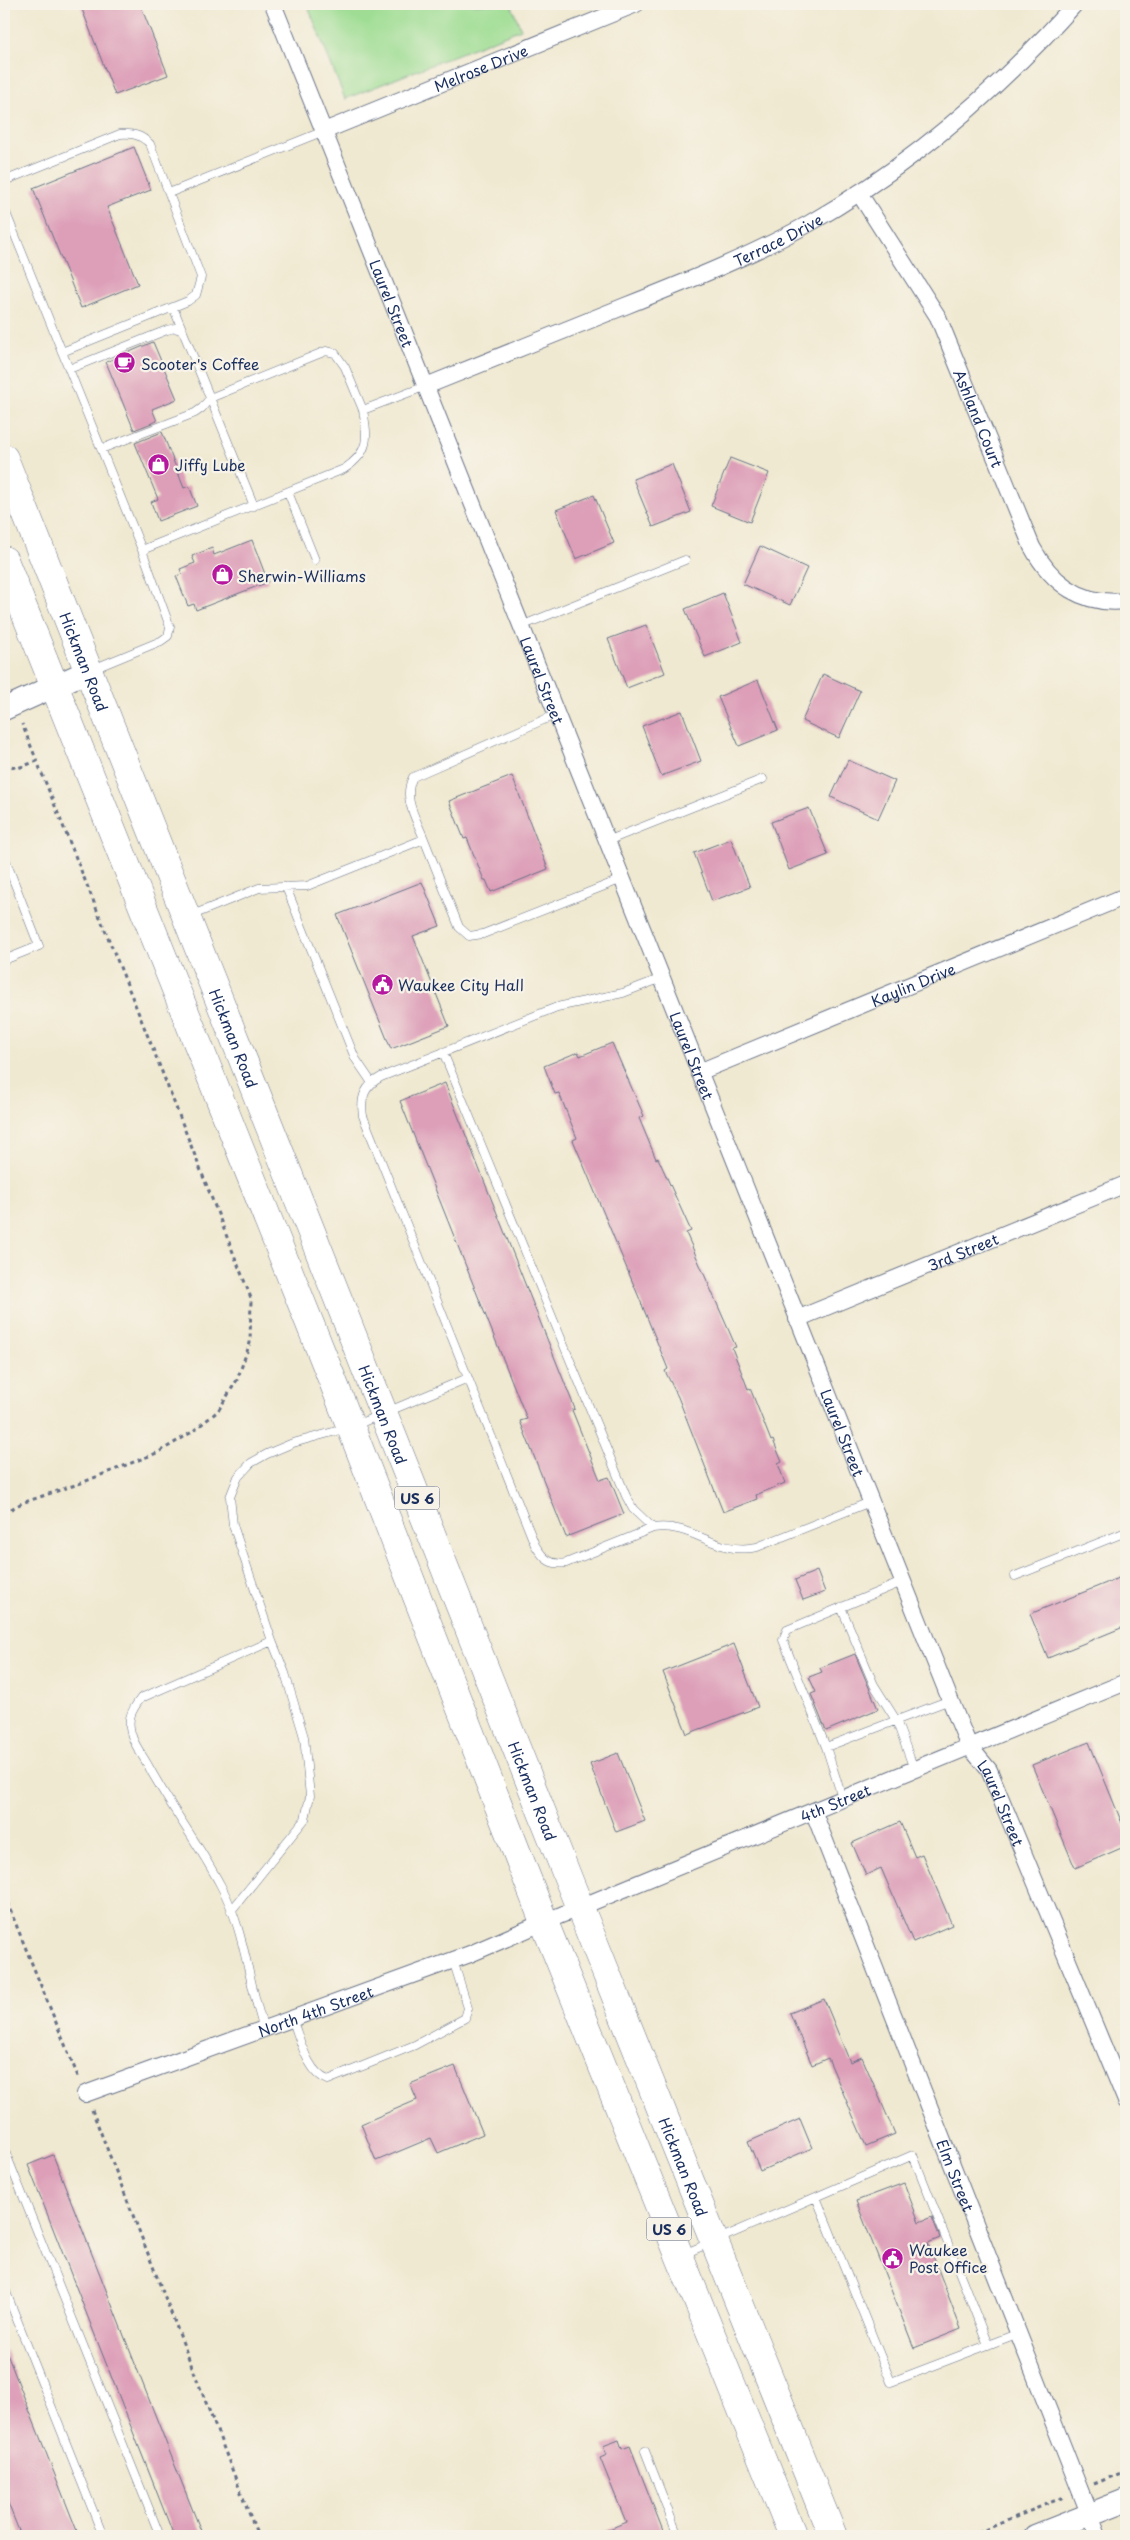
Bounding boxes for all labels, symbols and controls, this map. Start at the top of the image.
street label: Melrose Drive [430,38,531,97]
street label: Terrace Drive [729,207,826,271]
street label: Laurel Street [365,256,420,350]
cafe icon: Scooter's Coffee [113,351,137,375]
place label: Scooter's Coffee [141,352,259,375]
street label: Ashland Court [949,365,1010,471]
shop icon: Jiffy Lube [147,452,171,476]
place label: Jiffy Lube [175,453,246,476]
shop icon: Sherwin-Williams [210,563,234,587]
place label: Sherwin-Williams [238,564,366,587]
street label: Hickman Road [55,608,115,715]
street label: Laurel Street [515,633,571,727]
street label: Kaylin Drive [867,956,958,1012]
public building icon: Waukee City Hall [370,972,394,996]
place label: Waukee City Hall [398,973,524,996]
street label: Hickman Road [204,985,264,1091]
street label: Laurel Street [665,1008,721,1103]
street label: 3rd Street [924,1226,1002,1276]
street label: Hickman Road [354,1361,414,1467]
street label: Laurel Street [815,1385,871,1480]
road number: US 6 [394,1486,440,1510]
street label: Hickman Road [503,1738,563,1844]
street label: Laurel Street [973,1754,1031,1849]
street label: 4th Street [796,1777,874,1827]
street label: North 4th Street [255,1979,376,2042]
street label: Hickman Road [654,2114,715,2220]
street label: Elm Street [932,2135,981,2215]
road number: US 6 [646,2218,692,2240]
place label: Waukee Post Office [909,2238,987,2278]
public building icon: Waukee Post Office [881,2246,905,2270]

